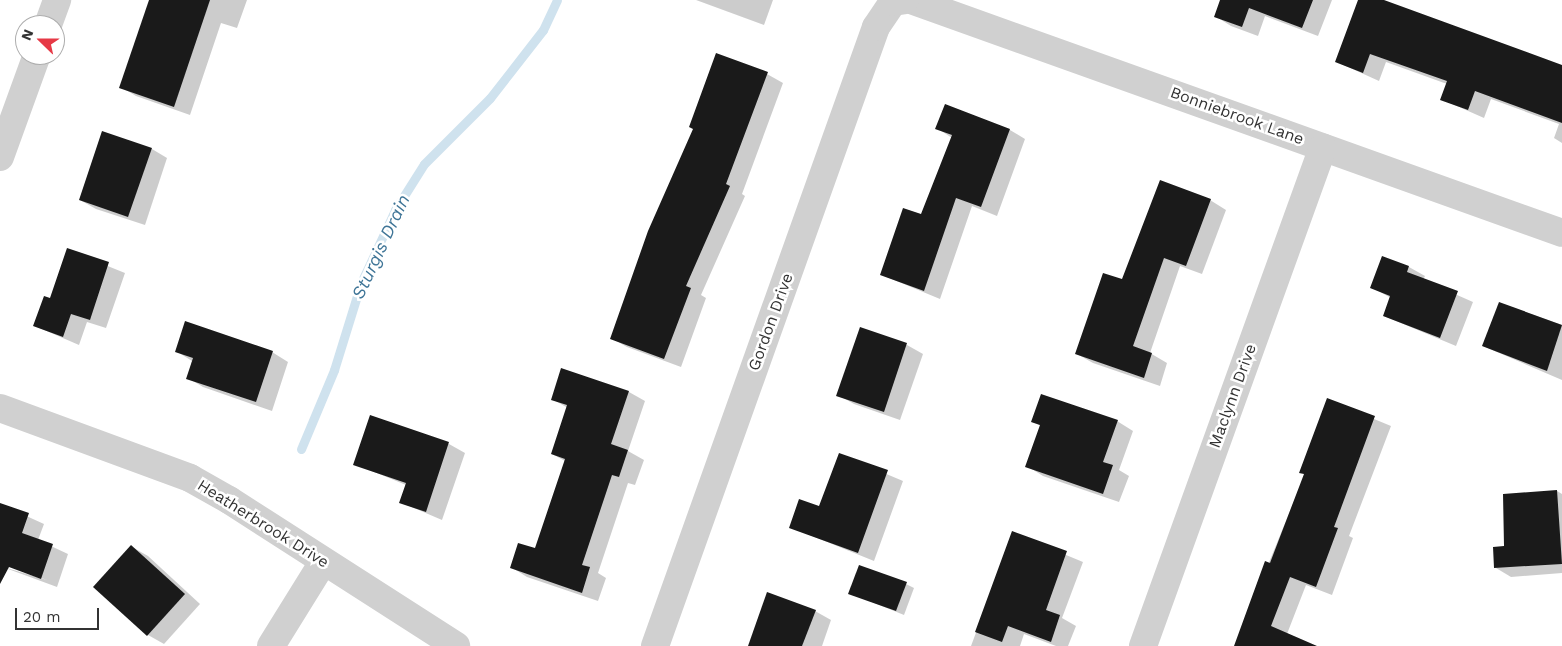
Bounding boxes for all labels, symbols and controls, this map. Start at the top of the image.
north arrow [15,15,65,65]
text: N [18,27,36,43]
street label: Bonniebrook Lane [1167,83,1307,149]
water label: Sturgis Drain [347,191,415,303]
street label: Gordon Drive [744,271,798,373]
street label: Maclynn Drive [1205,341,1261,451]
street label: Heatherbrook Drive [194,476,332,572]
scale bar [18,598,101,630]
text: 20 m [23,608,61,626]

